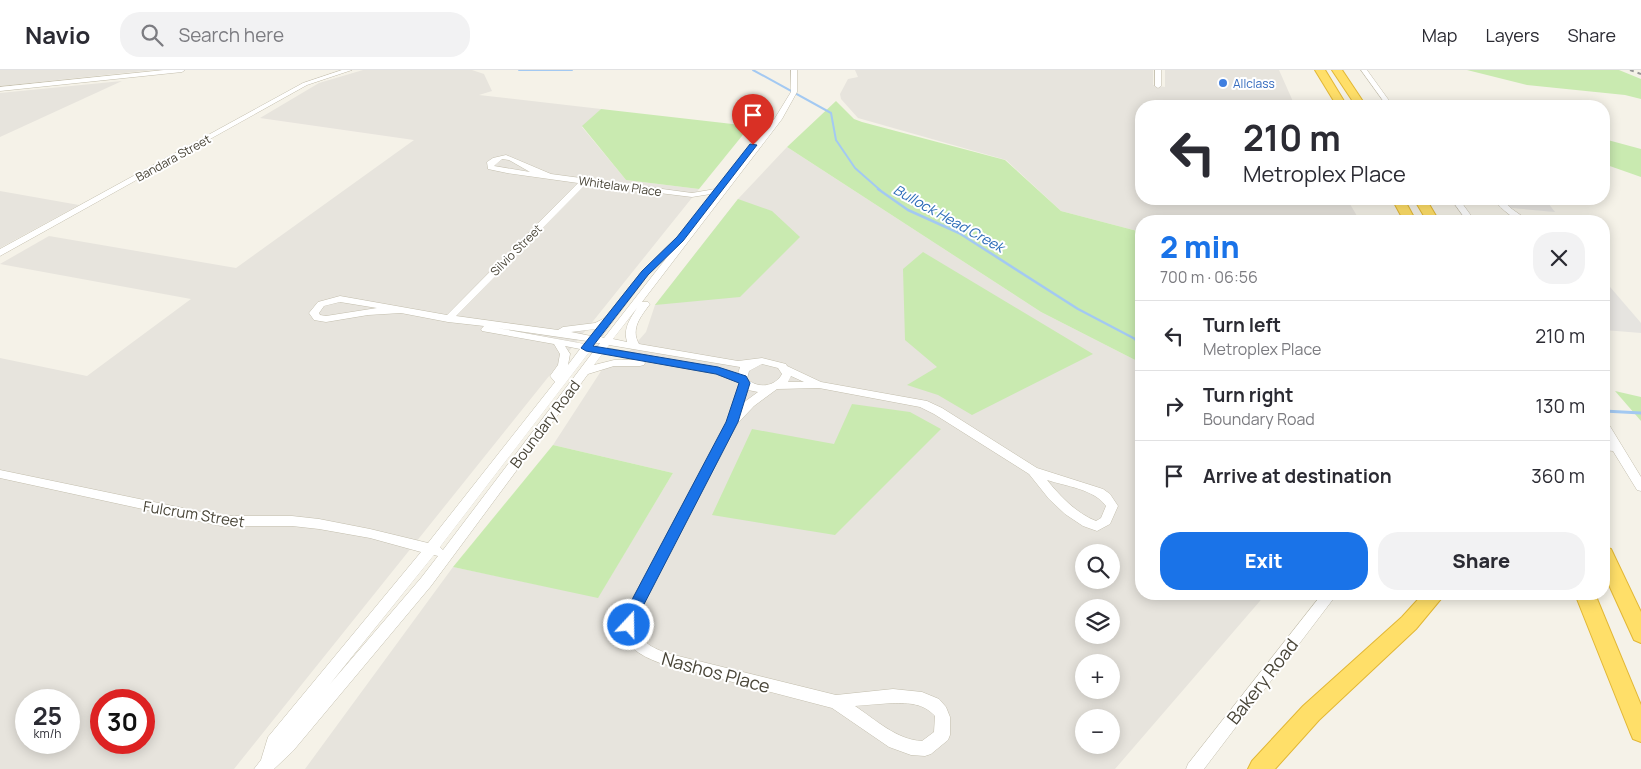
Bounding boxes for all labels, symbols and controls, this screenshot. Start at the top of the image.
search box [120,12,470,57]
text: Navio [25,18,90,51]
icon: search [138,21,166,49]
text: Search here [178,22,284,48]
text: Map [1422,23,1457,47]
text: Layers [1485,23,1539,47]
text: Share [1567,23,1616,47]
place label: Allclass [1233,75,1275,92]
marker: Allclass [1217,77,1229,89]
pin [732,94,774,145]
icon: arrive [739,101,767,129]
text: 210 m [1243,114,1341,162]
icon: left [1160,120,1225,185]
street label: Bandara Street [132,130,214,186]
text: Metroplex Place [1243,159,1406,189]
street label: Whitelaw Place [577,172,663,200]
water label: Bullock Head Creek [890,180,1010,257]
street label: Silvio Street [486,220,546,280]
text: 2 min [1160,226,1240,267]
button: close [1533,232,1585,284]
text: 700 m · 06:56 [1160,266,1258,288]
text: Turn left [1203,312,1281,338]
icon: left [1160,322,1188,350]
text: 210 m [1535,323,1585,349]
text: Metroplex Place [1203,338,1321,360]
street label: Boundary Road [505,376,585,472]
text: Turn right [1203,382,1293,408]
icon: right [1160,392,1188,420]
text: 130 m [1536,393,1585,419]
text: Boundary Road [1203,408,1315,430]
icon: arrive [1160,462,1188,490]
text: Arrive at destination [1203,463,1392,489]
text: 360 m [1531,463,1585,489]
street label: Fulcrum Street [142,496,246,532]
button: Exit [1160,532,1368,590]
button: Share [1378,532,1585,590]
map controls [1075,544,1120,754]
button: search [1075,544,1120,589]
position arrow [602,598,654,650]
button: layers [1075,599,1120,644]
street label: Bakery Road [1221,633,1303,729]
street label: Nashos Place [659,646,773,698]
button: + [1075,654,1120,699]
speed limit sign: 30 [90,689,155,754]
text: 25 [33,698,62,733]
button: − [1075,709,1120,754]
text: km/h [34,725,61,742]

